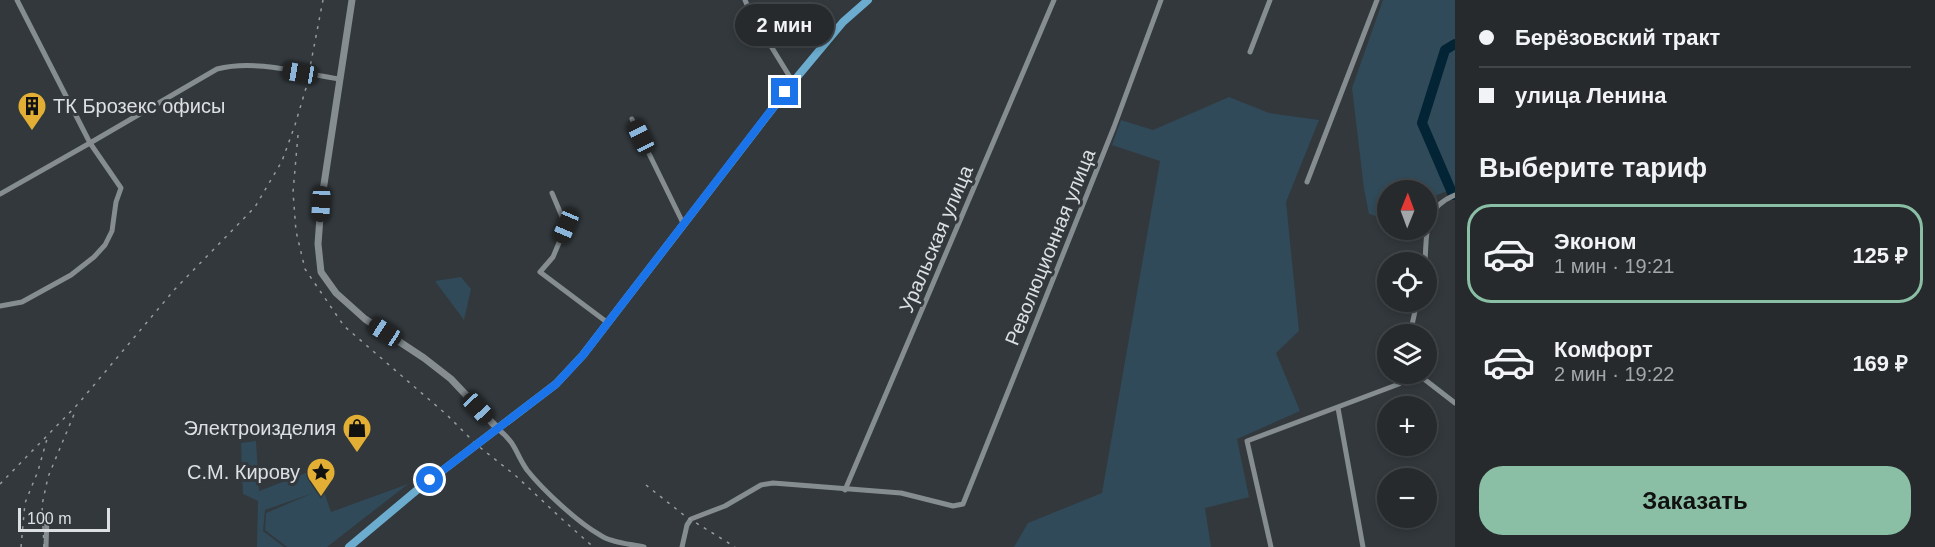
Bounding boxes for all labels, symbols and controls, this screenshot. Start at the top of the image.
callout: 2 мин [736,5,834,47]
text: 2 мин [757,14,812,36]
text: Берёзовский тракт [1515,25,1720,50]
car [281,61,319,85]
route end [771,78,798,105]
text: улица Ленина [1515,83,1667,108]
building icon: ТК Брозекс офисы [16,90,48,132]
place label: ТК Брозекс офисы [53,95,225,117]
car [625,117,657,157]
street label: Революционная улица [1001,145,1100,348]
text: Выберите тариф [1479,153,1707,183]
street label: Уральская улица [895,161,977,316]
north arrow [1377,180,1437,240]
map controls [1377,180,1437,528]
car [311,186,331,222]
car [551,206,581,246]
icon: car [1482,227,1536,281]
text: Эконом [1554,229,1637,254]
text: 125 ₽ [1852,243,1908,268]
button: locate [1377,252,1437,312]
text: 1 мин · 19:21 [1554,255,1674,277]
car [365,315,405,349]
button: layers [1377,324,1437,384]
icon: car [1482,335,1536,389]
text: Комфорт [1554,337,1653,362]
text: 169 ₽ [1852,351,1908,376]
text: 2 мин · 19:22 [1554,363,1674,385]
car [459,389,497,427]
button: + [1377,396,1437,456]
shop icon: Электроизделия [341,412,373,454]
place label: Электроизделия [183,417,336,439]
place icon: С.М. Кирову [305,456,337,498]
place label: С.М. Кирову [187,461,300,483]
route start [416,466,443,493]
button: Заказать [1479,466,1911,535]
button: − [1377,468,1437,528]
scale bar [18,505,110,532]
text: 100 m [27,510,71,527]

